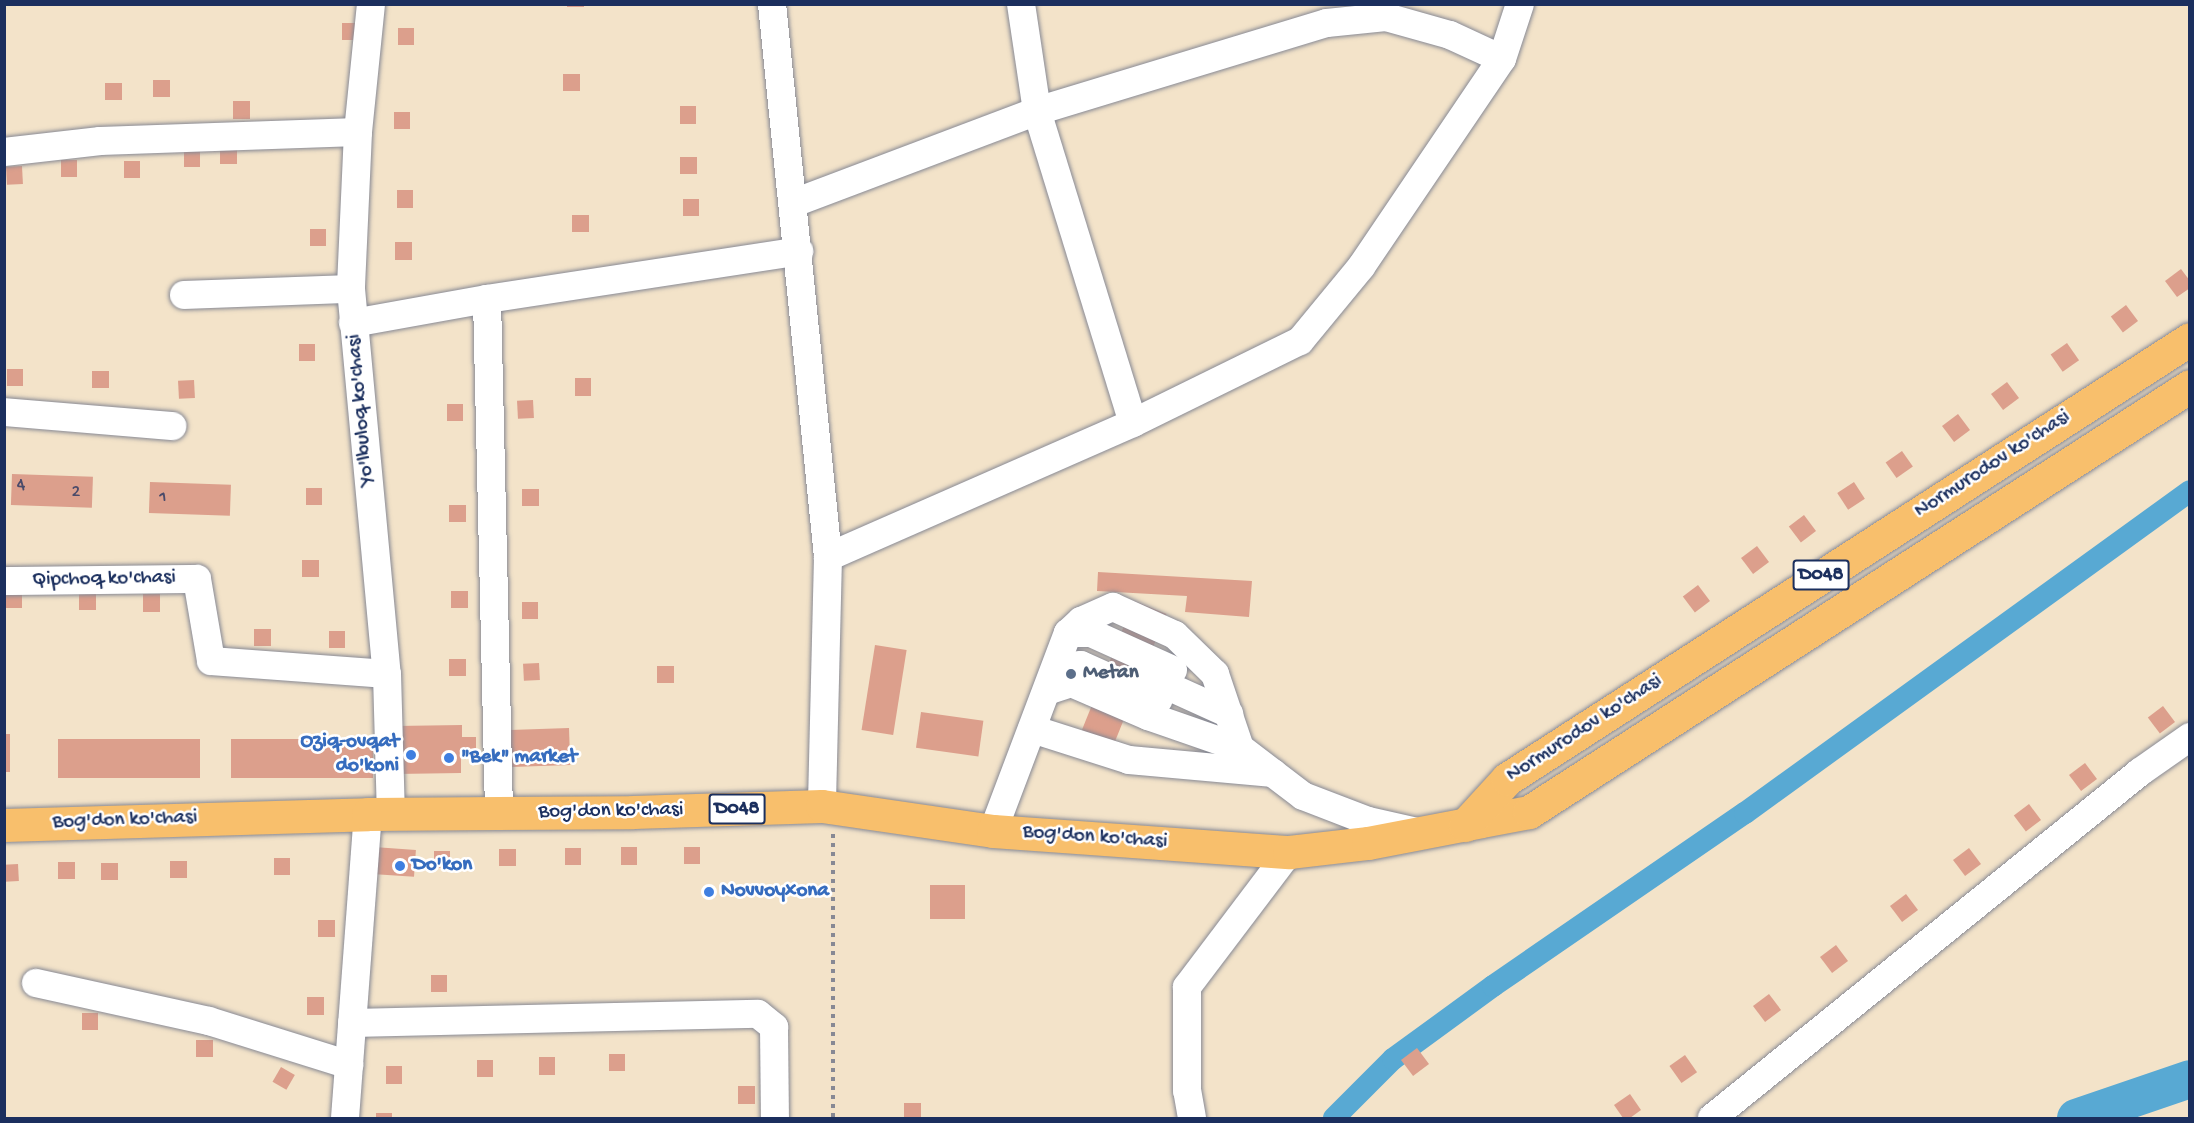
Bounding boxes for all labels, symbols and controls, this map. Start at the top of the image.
street label: Yo'lbuloq ko'chasi [343,333,381,487]
street label: Normurodov ko'chasi [1910,405,2076,525]
house number: 4 [17,475,25,497]
house number: 2 [72,482,80,504]
house number: 1 [159,487,167,509]
road number: D048 [1792,558,1850,592]
street label: Qipchoq ko'chasi [32,566,176,594]
place label: Metan [1083,661,1139,687]
marker: Metan [1064,667,1078,681]
street label: Normurodov ko'chasi [1502,669,1668,789]
place label: Oziq-ovqat do'koni [300,730,399,780]
place label: "Bek" market [461,745,577,771]
marker: Oziq-ovqat do'koni [404,748,418,762]
marker: "Bek" market [442,751,456,765]
road number: D048 [708,792,766,826]
street label: Bog'don ko'chasi [538,798,684,826]
street label: Bog'don ko'chasi [52,806,198,836]
street label: Bog'don ko'chasi [1022,820,1168,856]
place label: Do'kon [412,853,472,879]
marker: Do'kon [393,859,407,873]
place label: Novvoyxona [721,879,829,905]
marker: Novvoyxona [702,885,716,899]

